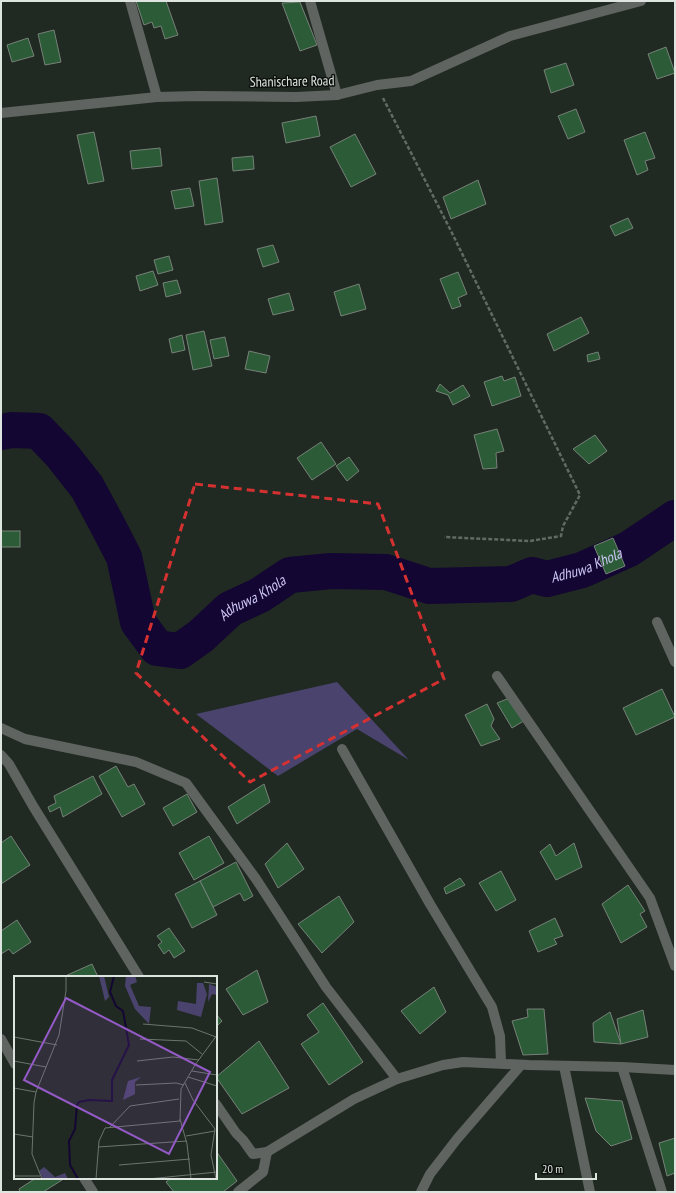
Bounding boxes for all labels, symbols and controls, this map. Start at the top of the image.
street label: Shanischare Road [249,71,335,91]
water label: Adhuwa Khola [548,543,626,587]
water label: Adhuwa Khola [214,570,290,624]
inset map [14,976,217,1179]
scale bar [536,1155,596,1181]
text: 20 m [542,1161,563,1176]

